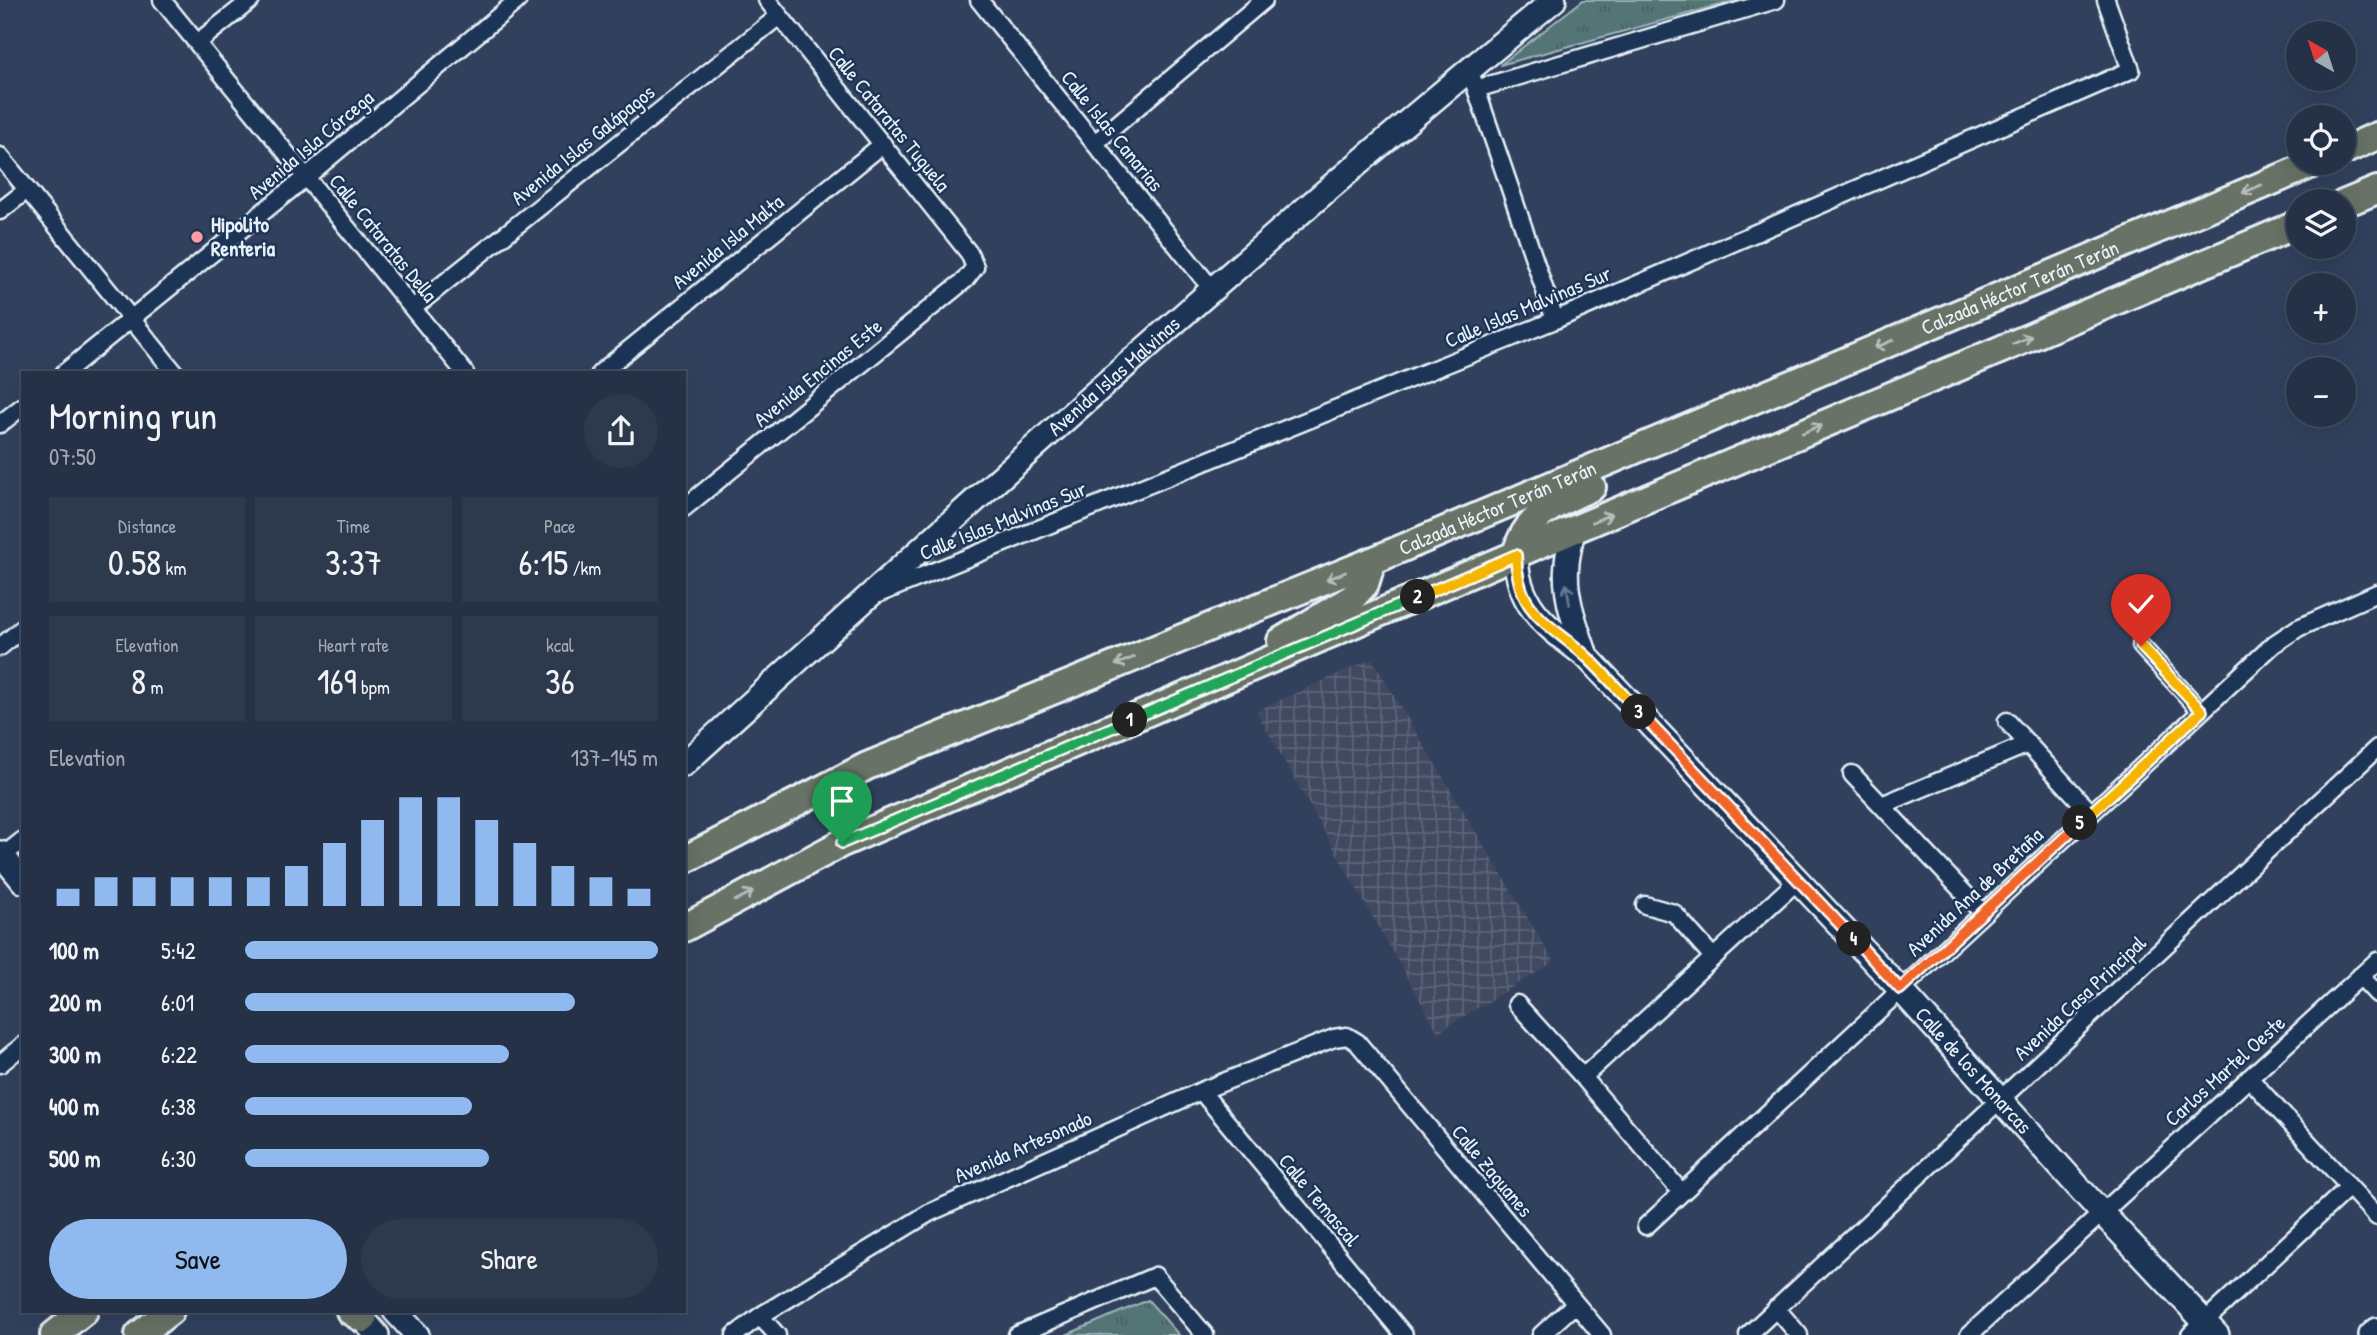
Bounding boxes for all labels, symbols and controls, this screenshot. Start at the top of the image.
north arrow [2286,21,2356,91]
map controls [2286,21,2356,427]
street label: Calle Cataratas Tuguela [821,40,957,198]
street label: Calle Islas Canarias [1054,64,1170,197]
street label: Avenida Islas Galápagos [505,78,661,212]
street label: Avenida Isla Córcega [242,83,380,206]
button: locate [2286,105,2356,175]
street label: Calle Cataratas Della [323,167,444,308]
one-way arrow [2241,184,2263,197]
street label: Avenida Isla Malta [666,188,790,296]
button: layers [2286,189,2356,259]
place label: Hipolito Renteria [211,210,276,263]
marker: Hipolito Renteria [189,229,205,245]
street label: Calzada Héctor Terán Terán [1917,233,2123,342]
street label: Calle Islas Malvinas Sur [1440,258,1615,355]
button: + [2286,273,2356,343]
street label: Avenida Islas Malvinas [1041,309,1186,442]
street label: Avenida Encinas Este [747,312,888,433]
one-way arrow [2010,333,2032,346]
one-way arrow [1874,339,1895,352]
button: − [2286,357,2356,427]
text: Morning run [49,389,217,441]
button: share [584,394,658,468]
one-way arrow [1801,422,1822,435]
text: 07:50 [49,441,96,472]
street label: Calzada Héctor Terán Terán [1394,453,1600,562]
street label: Calle Islas Malvinas Sur [915,474,1091,567]
one-way arrow [1591,510,1613,523]
text: Distance [118,513,176,539]
text: Time [337,513,370,539]
text: Pace [544,513,576,539]
text: 0.58 [108,539,161,586]
text: 3:37 [325,539,382,586]
text: 6:15 [518,539,568,586]
text: km [161,555,186,581]
text: /km [568,555,601,581]
one-way arrow [1326,570,1347,583]
pin [2111,574,2171,646]
pin: 2 [1400,580,1436,614]
text: 2 [1413,583,1422,609]
one-way arrow [1561,583,1574,606]
icon: check [2122,585,2160,623]
text: Elevation [116,632,179,658]
text: Heart rate [318,632,389,658]
text: kcal [546,632,574,658]
one-way arrow [1115,655,1136,668]
text: 8 [131,658,146,705]
text: 169 [317,658,357,705]
text: 36 [545,658,575,705]
text: m [146,674,163,700]
text: bpm [357,674,390,700]
pin: 3 [1622,694,1656,730]
text: 3 [1634,698,1643,724]
pin: 1 [1112,702,1148,738]
text: 1 [1126,706,1133,732]
text: Elevation [49,742,125,773]
text: 137–145 m [571,742,658,773]
pin [812,771,872,843]
icon: arrive [823,782,861,820]
pin: 5 [2062,806,2098,840]
text: 5 [2075,809,2084,835]
street label: Avenida Ana de Bretaña [1900,821,2049,963]
one-way arrow [734,888,754,902]
pin: 4 [1836,922,1871,956]
text: 4 [1850,925,1857,951]
street label: Avenida Casa Principal [2007,928,2153,1067]
text: 100 m [49,935,99,966]
text: 5:42 [161,935,195,966]
text: 200 m [49,987,101,1018]
text: 6:01 [161,987,194,1018]
street label: Calle de los Monarcas [1909,1000,2039,1140]
street label: Carlos Martel Oeste [2158,1009,2291,1133]
text: 300 m [49,1039,101,1070]
text: 6:22 [161,1039,197,1070]
text: 400 m [49,1091,99,1122]
text: 6:38 [161,1091,196,1122]
street label: Avenida Artesonado [950,1103,1096,1190]
street label: Calle Zaguanes [1445,1118,1540,1223]
text: 500 m [49,1143,100,1174]
text: 6:30 [161,1143,196,1174]
street label: Calle Temascal [1272,1147,1367,1252]
button: Save [49,1219,347,1299]
button: Share [361,1219,658,1299]

